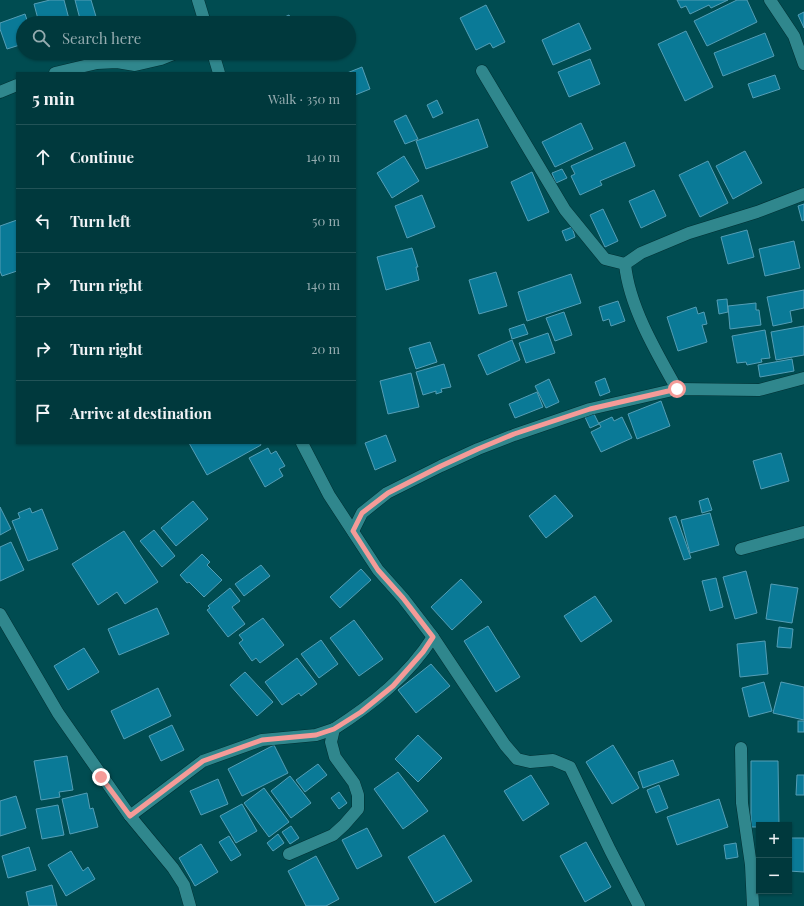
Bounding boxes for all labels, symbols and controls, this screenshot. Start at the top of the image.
search box [16,16,356,60]
icon: search [30,27,52,49]
text: Search here [62,28,141,48]
text: 5 min [32,87,75,109]
text: Walk · 350 m [268,90,340,107]
icon: ahead [32,146,54,168]
text: Continue [70,147,134,167]
text: 140 m [306,148,340,165]
icon: left [32,210,54,232]
text: Turn left [70,211,131,231]
text: 50 m [312,212,340,229]
icon: right [32,274,54,296]
text: Turn right [70,275,143,295]
text: 140 m [306,276,340,293]
icon: right [32,338,54,360]
text: Turn right [70,339,143,359]
text: 20 m [311,340,340,357]
route start [668,380,686,398]
icon: arrive [32,402,54,424]
text: Arrive at destination [70,403,212,423]
route end [92,768,110,786]
map controls [756,822,792,894]
button: + [756,822,792,858]
button: − [756,858,792,894]

